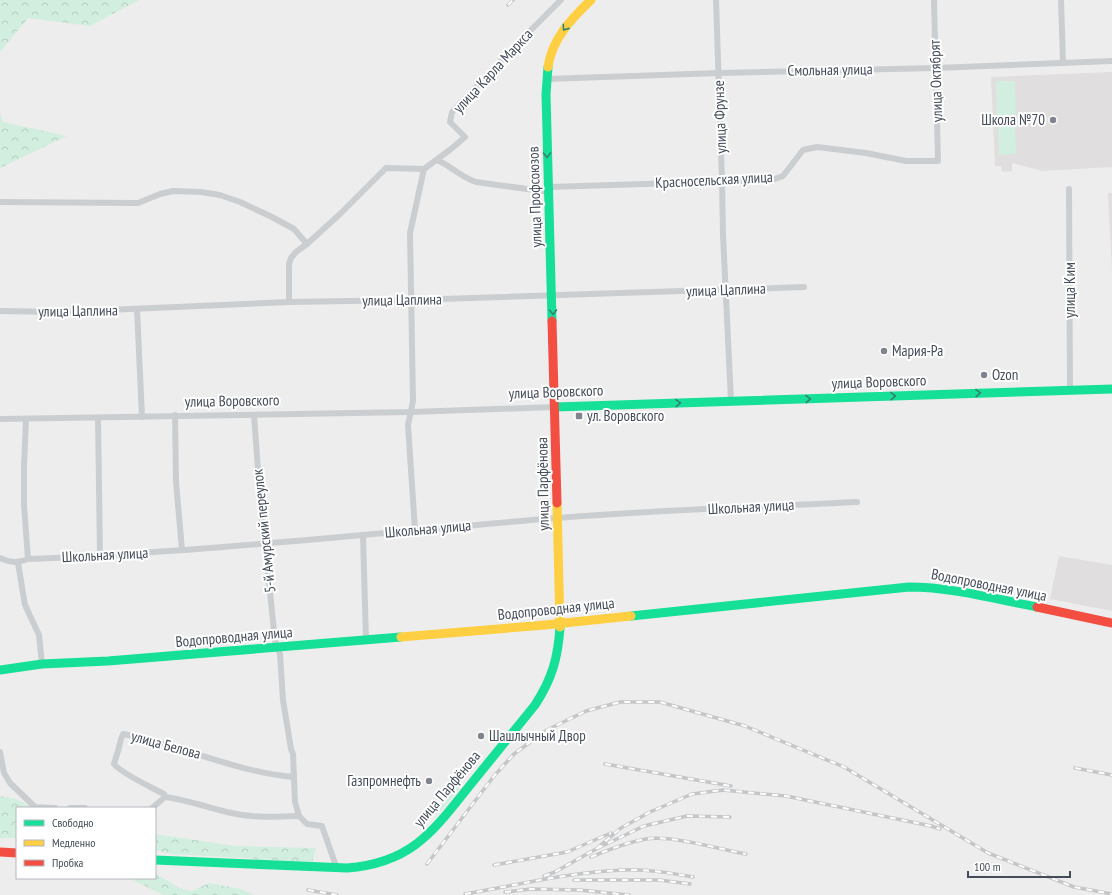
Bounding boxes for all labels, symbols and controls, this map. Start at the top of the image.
one-way arrow [563,24,570,31]
street label: улица Карла Маркса [449,25,537,117]
street label: улица Октябрят [925,39,946,122]
street label: Смольная улица [787,59,873,80]
street label: улица Фрунзе [709,80,730,154]
place label: Школа №70 [981,110,1045,129]
marker: Школа №70 [1048,115,1058,125]
street label: улица Профсоюзов [523,146,546,248]
one-way arrow [543,152,551,158]
street label: Красносельская улица [655,167,773,192]
street label: улица Ким [1060,262,1079,318]
street label: улица Цаплина [686,279,766,300]
street label: улица Цаплина [362,289,442,310]
street label: улица Цаплина [38,300,118,321]
one-way arrow [549,309,557,315]
place label: Мария-Ра [892,341,943,360]
marker: Мария-Ра [879,346,889,356]
place label: Ozon [992,365,1018,384]
street label: улица Воровского [831,370,927,393]
marker: Ozon [979,370,989,380]
street label: улица Воровского [508,380,604,403]
one-way arrow [975,389,981,398]
street label: улица Воровского [184,390,280,411]
one-way arrow [890,392,896,400]
one-way arrow [805,395,811,403]
one-way arrow [675,399,681,407]
place label: ул. Воровского [587,406,664,425]
marker: ул. Воровского [574,411,584,421]
street label: улица Парфёнова [532,437,553,531]
street label: 5-й Амурский переулок [248,468,279,594]
street label: Школьная улица [707,495,795,518]
street label: Школьная улица [384,515,472,542]
street label: Школьная улица [61,543,149,566]
street label: Водопроводная улица [930,564,1049,605]
street label: Водопроводная улица [497,593,615,624]
street label: Водопроводная улица [175,622,293,651]
street label: улица Белова [129,726,203,763]
place label: Шашлычный Двор [489,726,586,745]
marker: Шашлычный Двор [476,731,486,741]
street label: улица Парфёнова [409,747,484,831]
place label: Газпромнефть [347,771,421,790]
marker: Газпромнефть [424,776,434,786]
legend [16,807,156,879]
text: Свободно [52,815,94,830]
text: Медленно [52,835,95,850]
scale bar [968,853,1070,879]
text: Пробка [52,855,84,870]
text: 100 m [974,859,1001,874]

